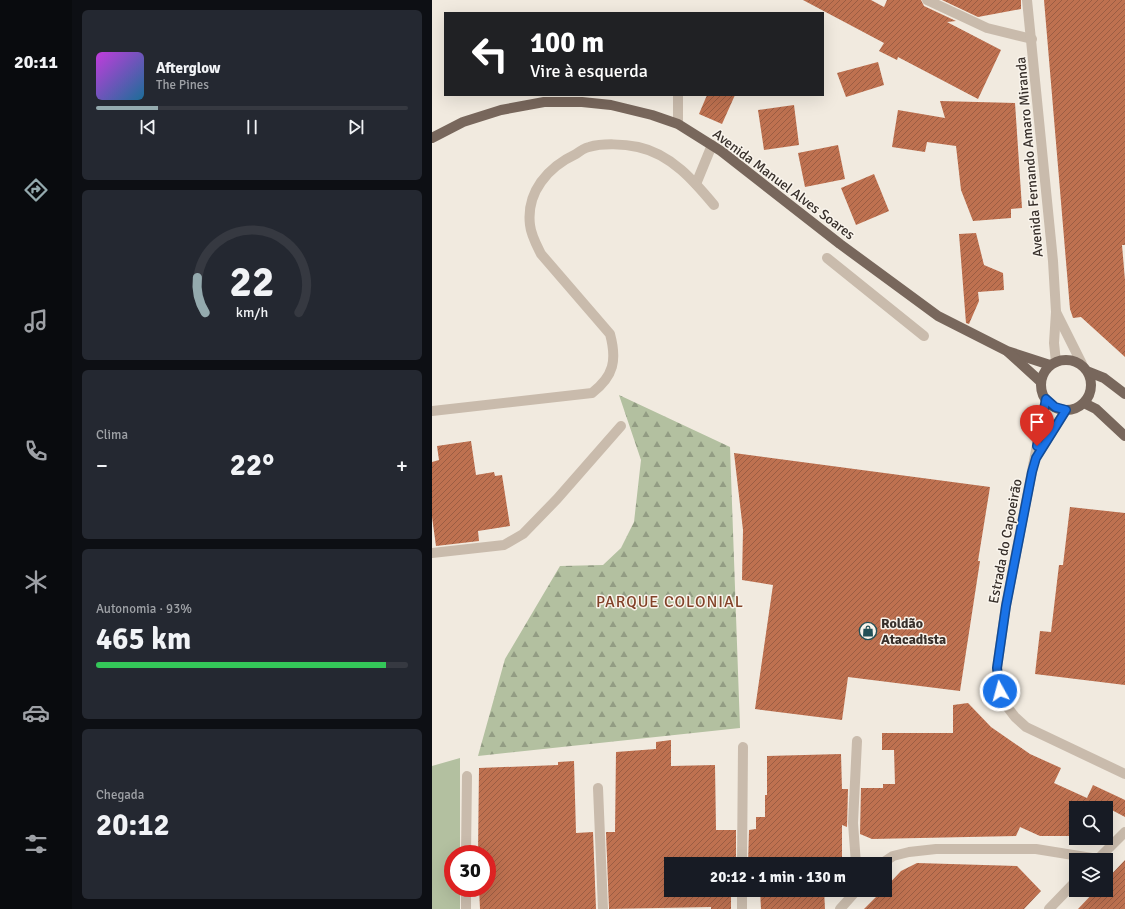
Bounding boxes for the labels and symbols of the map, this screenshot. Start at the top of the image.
street label: Avenida Fernando Amaro Miranda [1012,56,1047,258]
street label: Avenida Manuel Alves Soares [709,125,858,243]
pin [1020,405,1054,446]
street label: Estrada do Capoeirão [985,477,1026,605]
district label: PARQUE COLONIAL [596,592,744,612]
place label: Roldão Atacadista [881,615,946,648]
shop icon: Roldão Atacadista [858,621,878,641]
position arrow [979,670,1021,712]
speed limit sign: 30 [444,845,496,897]

